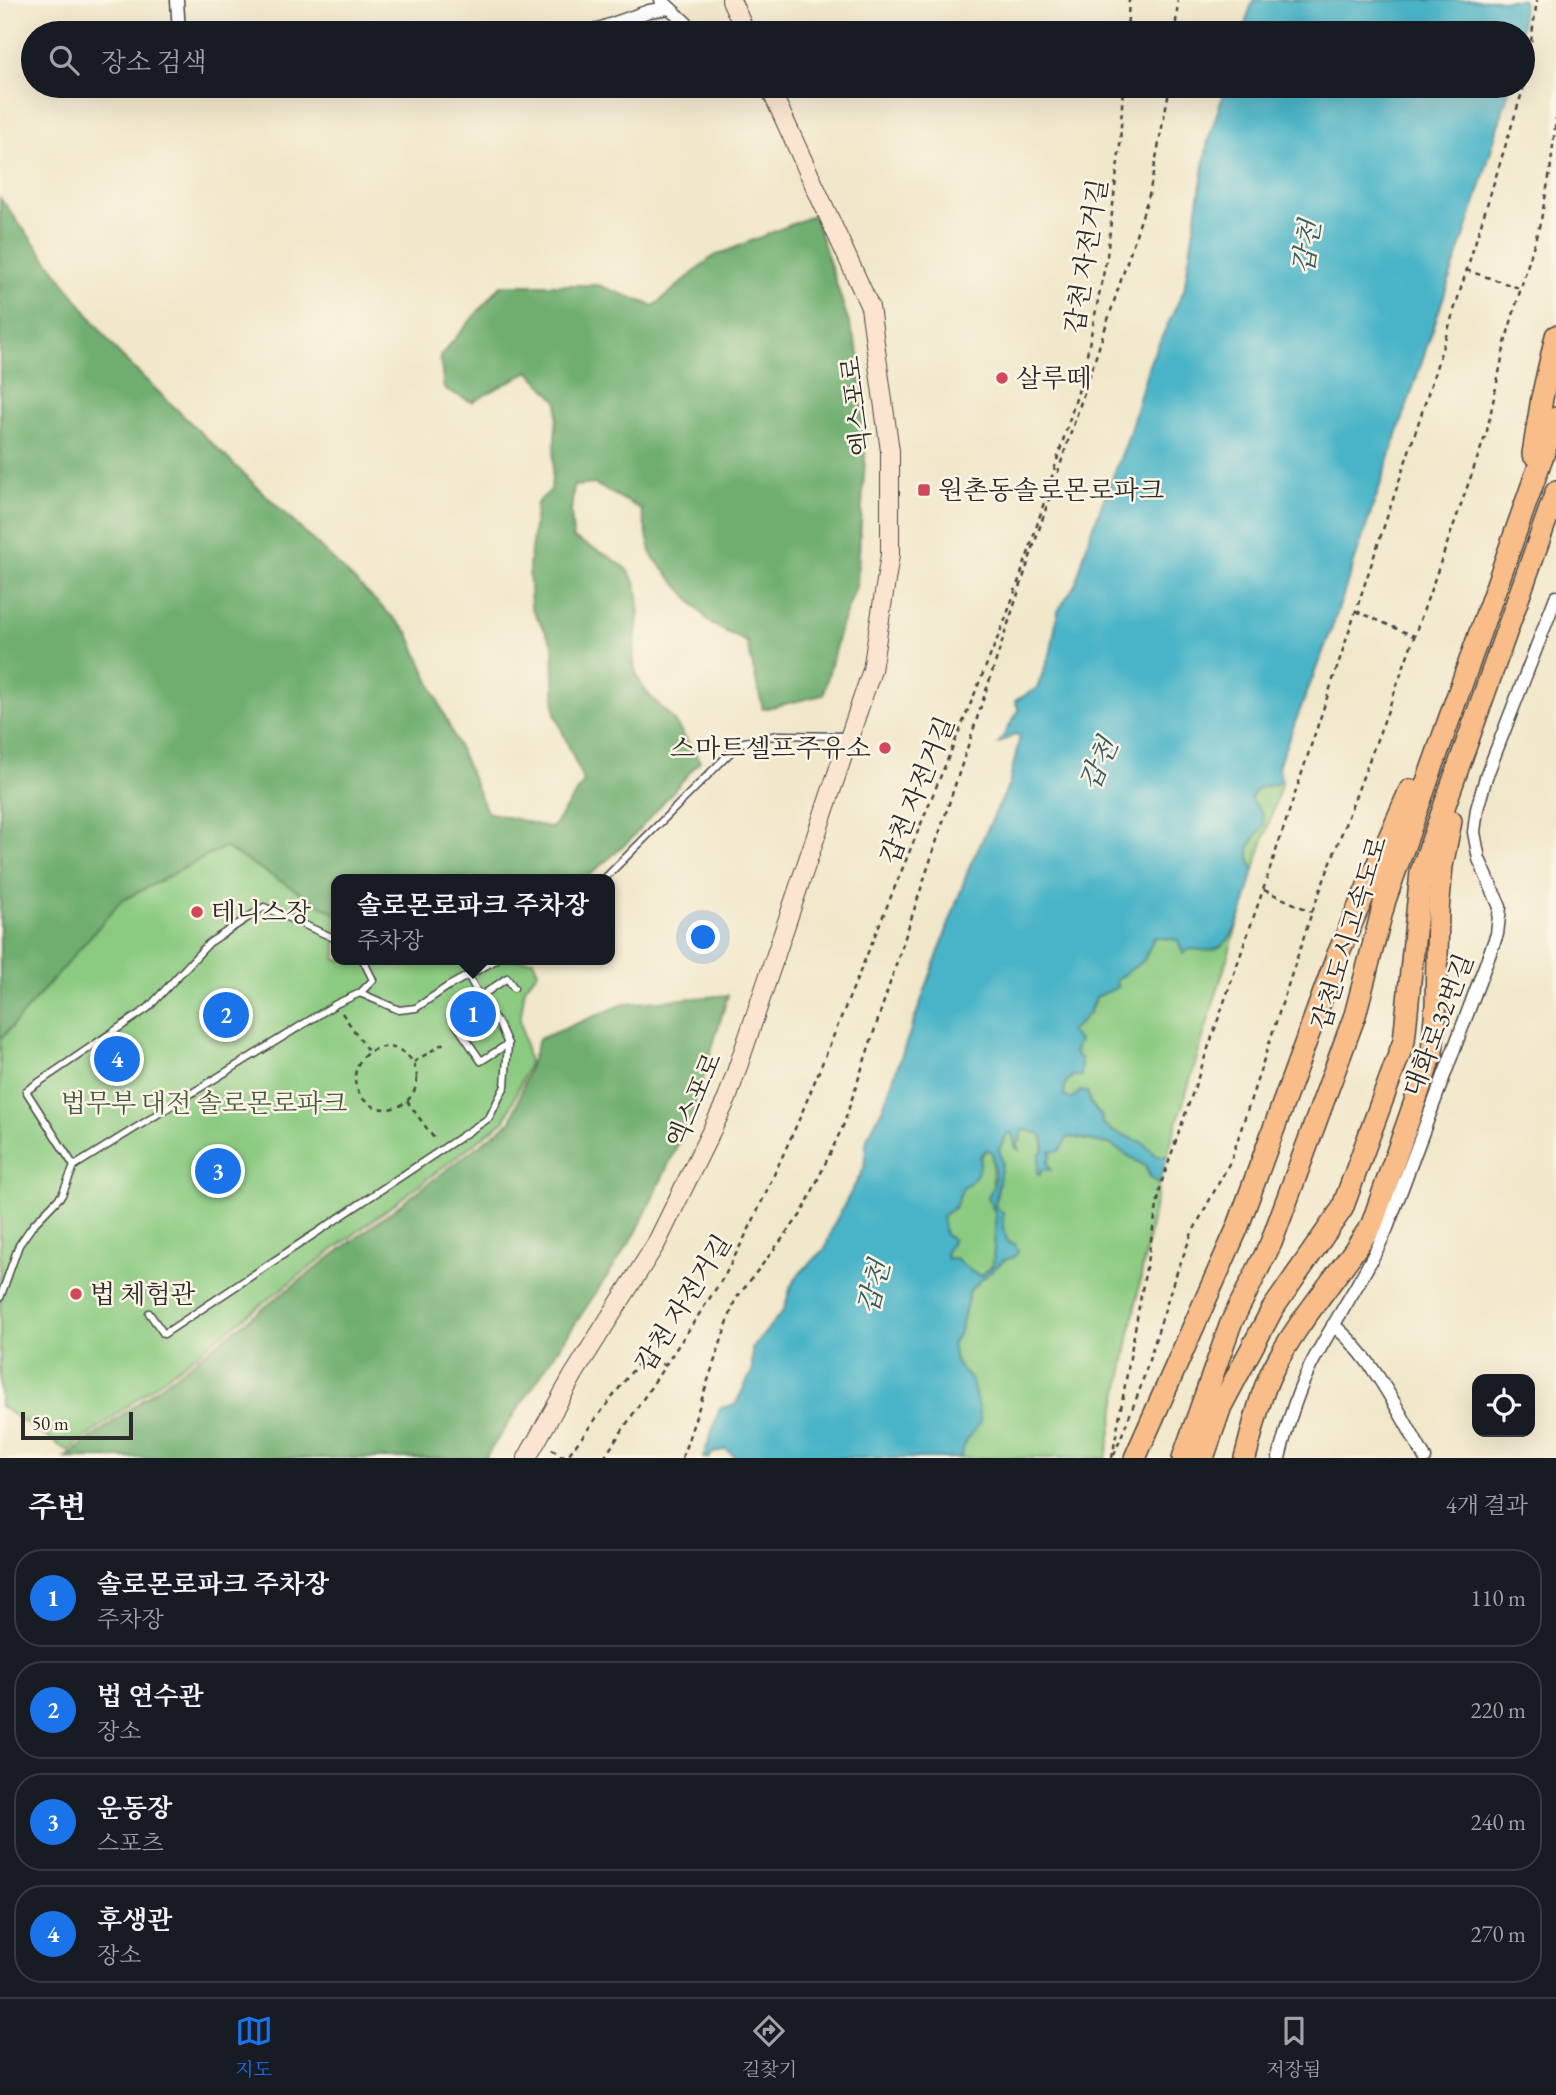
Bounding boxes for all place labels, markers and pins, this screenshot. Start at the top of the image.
place label: 살루떼 [1016,361,1091,395]
marker: 살루떼 [994,370,1010,386]
place label: 원촌동솔로몬로파크 [938,473,1164,507]
marker: 원촌동솔로몬로파크 [916,482,932,498]
place label: 스마트셀프주유소 [670,731,871,765]
marker: 스마트셀프주유소 [877,740,893,756]
place label: 테니스장 [211,895,311,929]
marker: 테니스장 [189,904,205,920]
pin: 1 [450,988,496,1040]
pin: 2 [203,989,249,1041]
pin: 4 [94,1033,140,1085]
pin: 3 [195,1145,241,1197]
place label: 법 체험관 [90,1277,196,1311]
marker: 법 체험관 [68,1286,84,1302]

